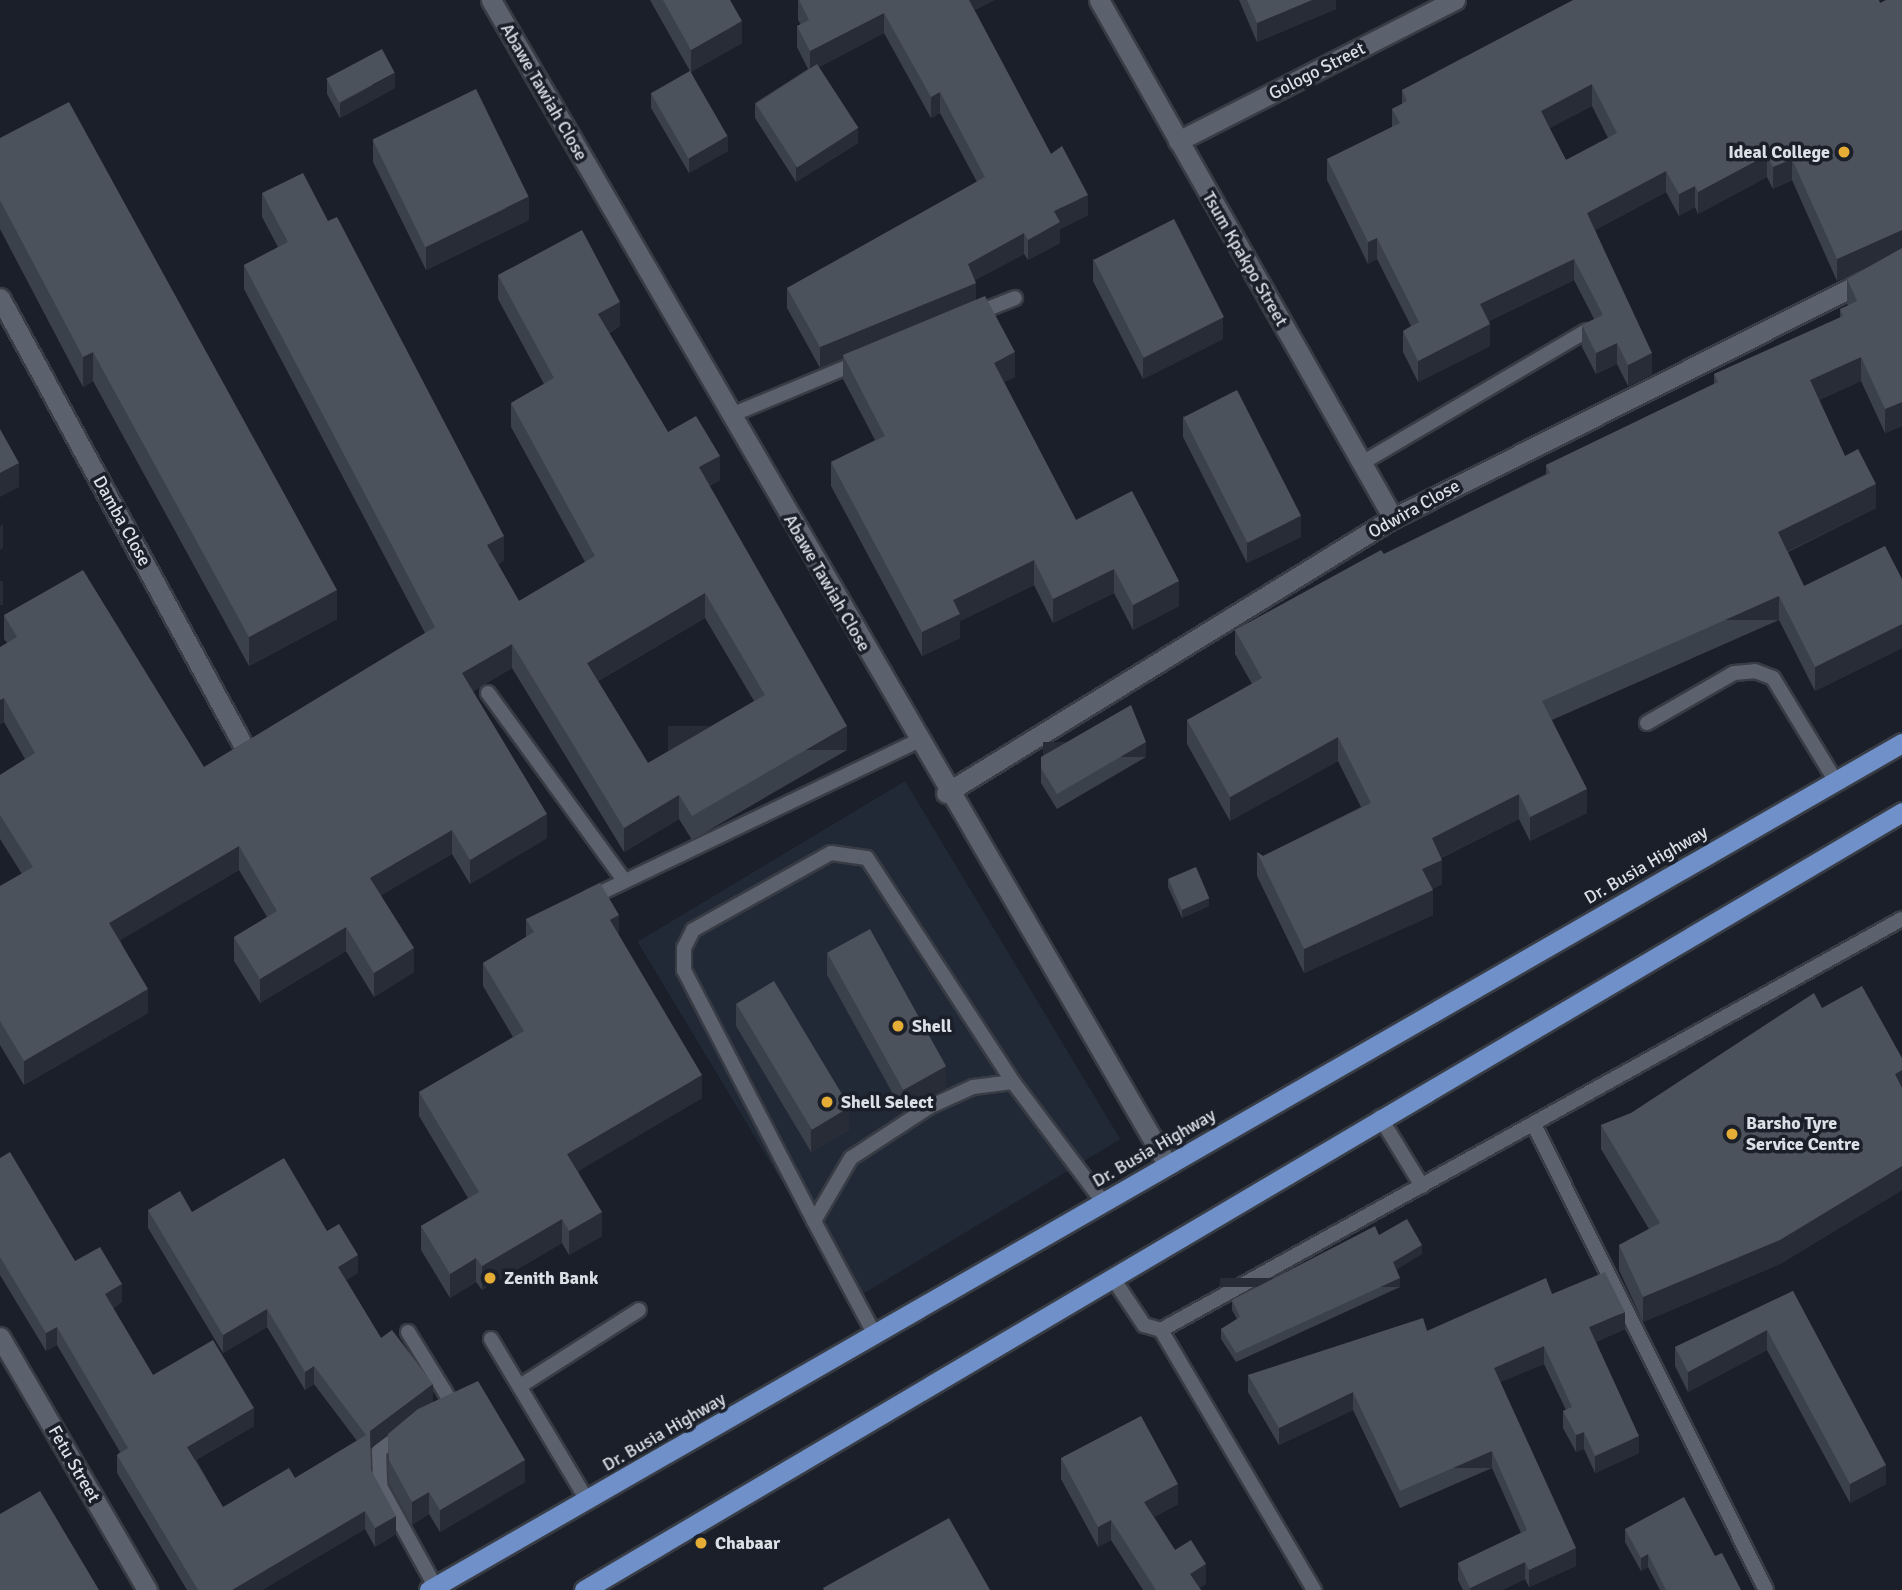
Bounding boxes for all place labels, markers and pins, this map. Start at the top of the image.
place label: Ideal College [1728,141,1830,163]
marker: Ideal College [1836,144,1852,160]
place label: Shell [912,1015,952,1037]
marker: Shell [890,1018,906,1034]
place label: Shell Select [841,1091,933,1113]
marker: Shell Select [819,1094,835,1110]
place label: Barsho Tyre Service Centre [1746,1113,1860,1156]
marker: Barsho Tyre Service Centre [1724,1126,1740,1142]
place label: Zenith Bank [504,1267,598,1289]
marker: Zenith Bank [482,1270,498,1286]
place label: Chabaar [715,1532,780,1554]
marker: Chabaar [693,1535,709,1551]

